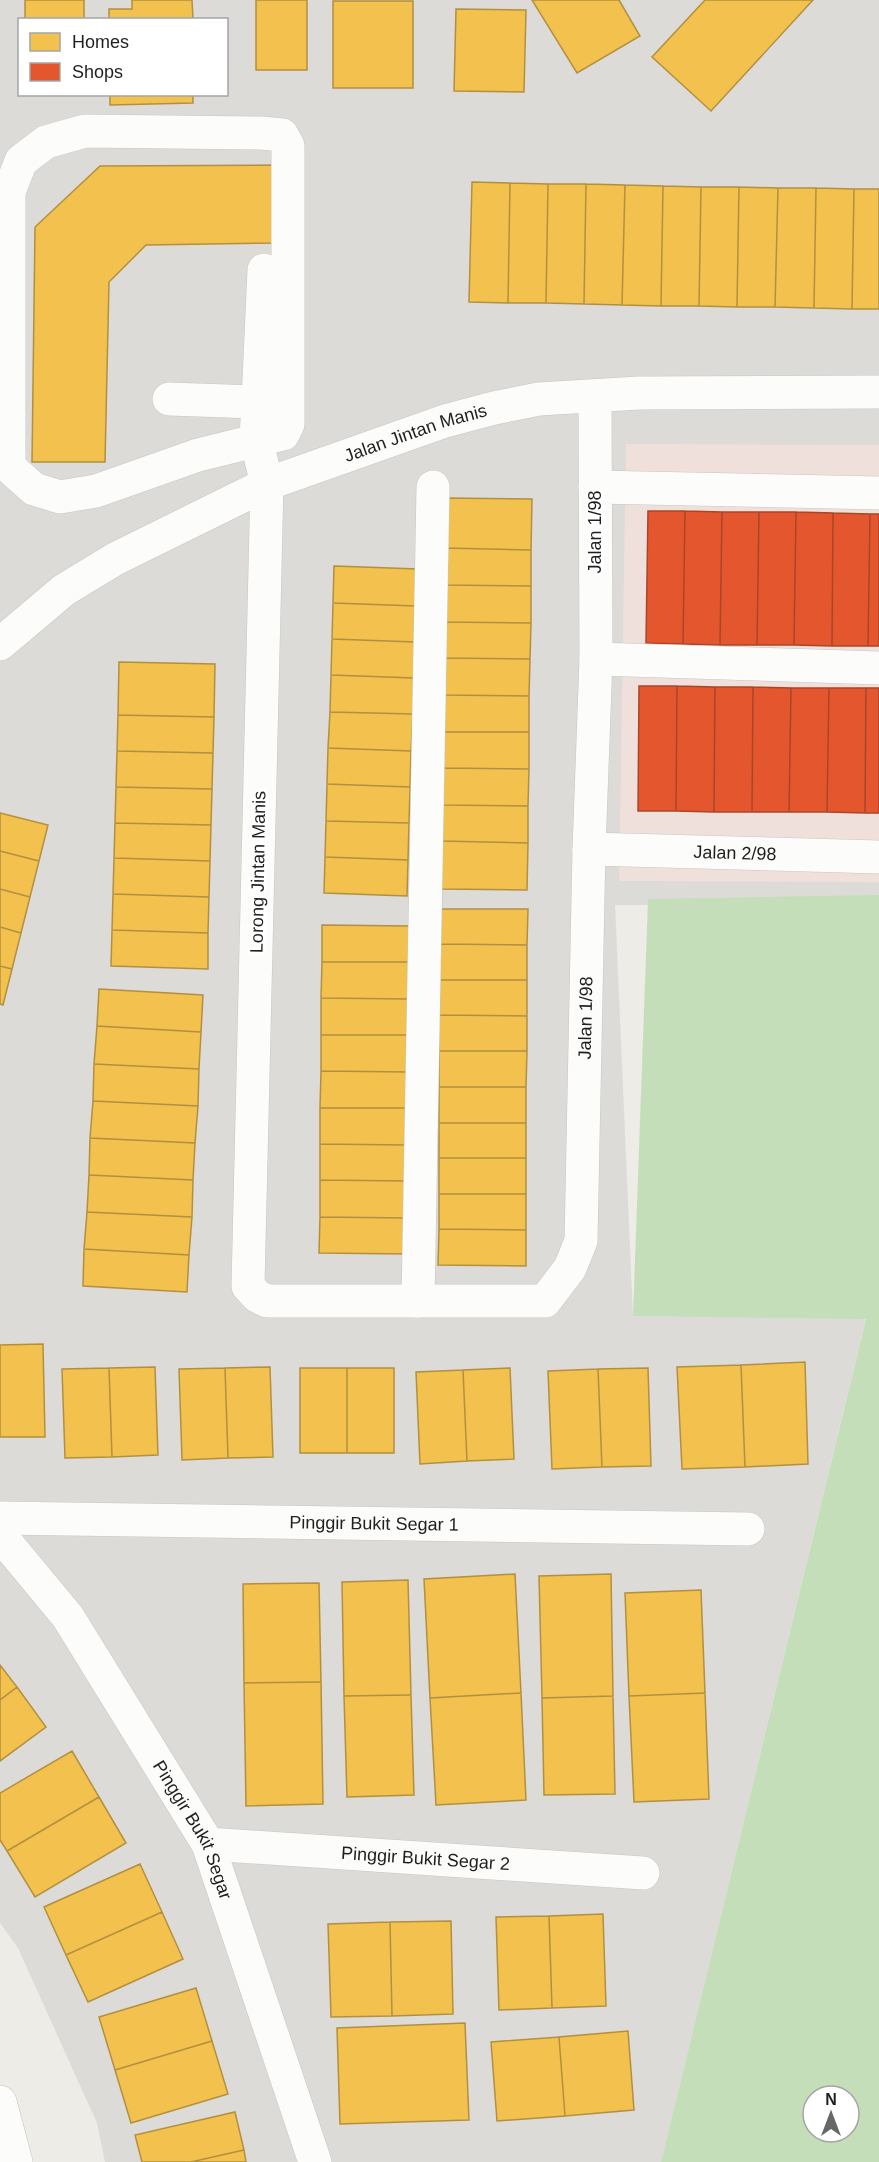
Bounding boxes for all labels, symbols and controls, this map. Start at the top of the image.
legend [18,18,228,96]
text: Homes [72,32,129,52]
text: Shops [72,62,123,82]
street label: Jalan Jintan Manis [341,400,489,466]
street label: Jalan 1/98 [585,490,605,574]
street label: Lorong Jintan Manis [247,791,269,953]
street label: Jalan 2/98 [693,842,777,864]
street label: Jalan 1/98 [575,976,596,1060]
street label: Pinggir Bukit Segar 1 [289,1512,459,1535]
street label: Pinggir Bukit Segar [149,1757,236,1902]
street label: Pinggir Bukit Segar 2 [340,1843,511,1874]
north arrow [801,2084,861,2144]
text: N [825,2091,837,2108]

